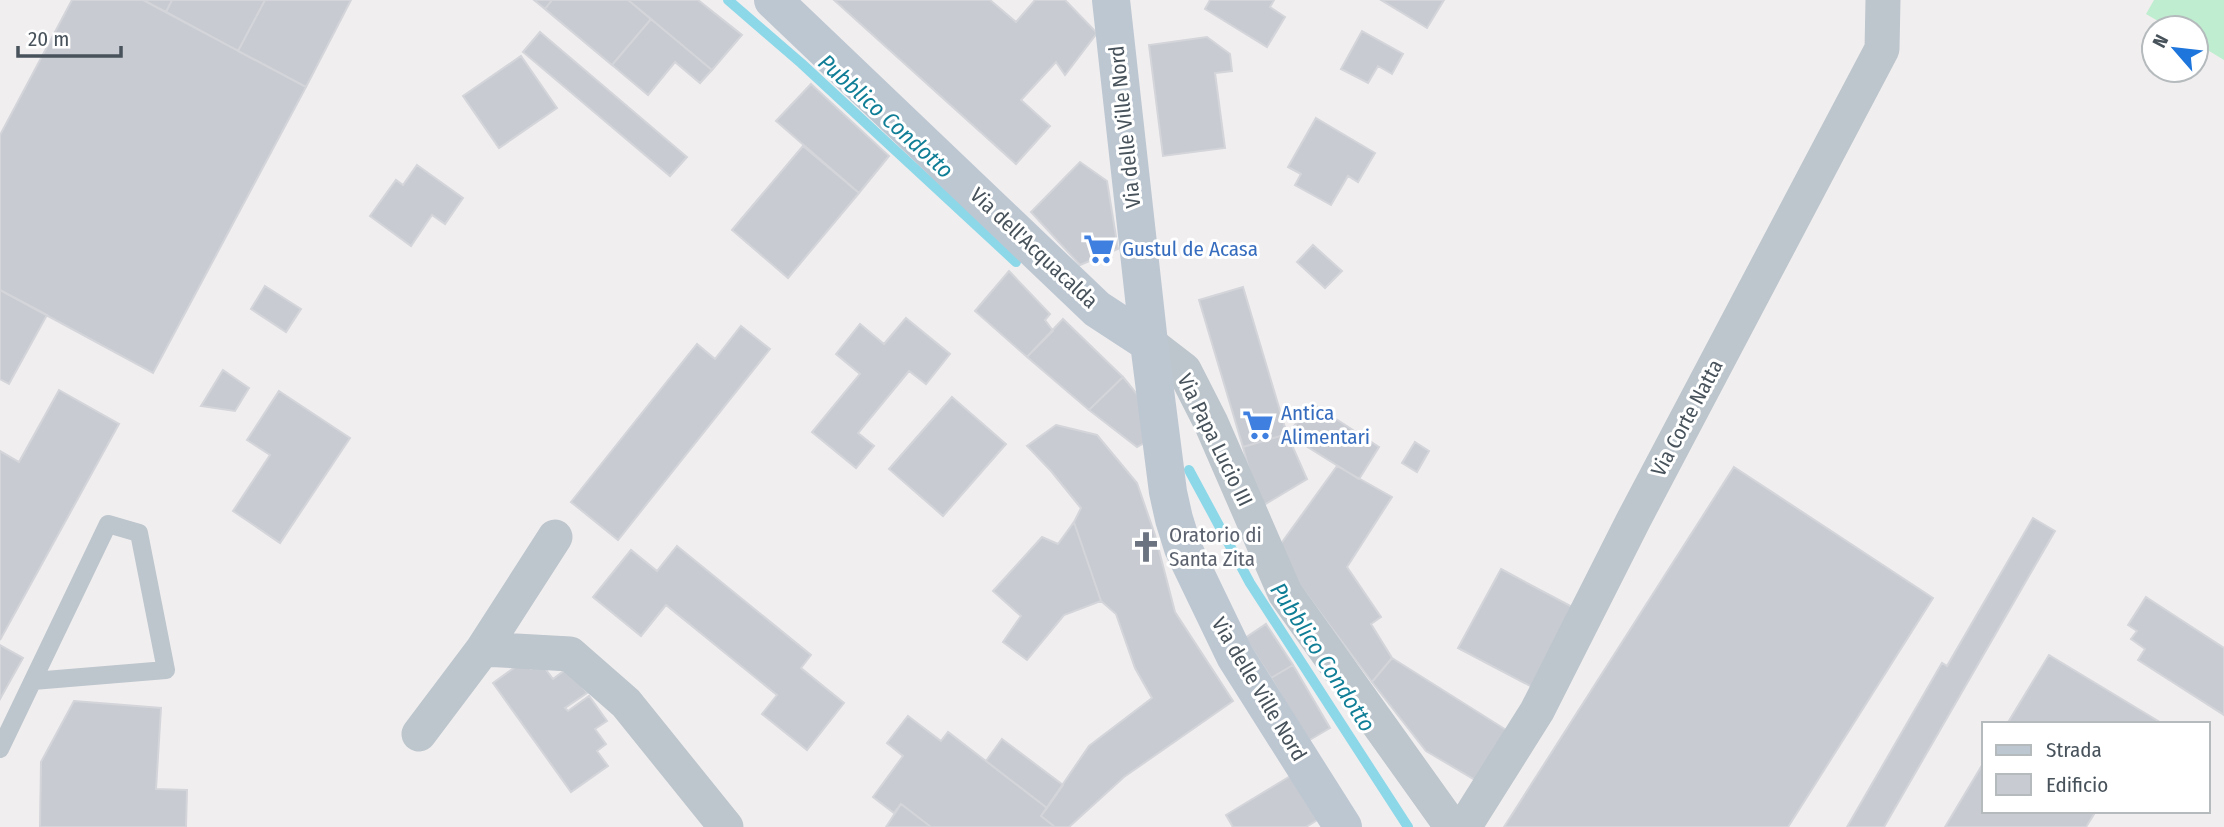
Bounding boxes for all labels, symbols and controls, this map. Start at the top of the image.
scale bar [18,14,121,58]
north arrow [2140,14,2210,84]
text: 20 m [28,26,69,52]
text: N [2148,31,2173,52]
street label: Via delle Ville Nord [1104,44,1146,210]
water label: Pubblico Condotto [813,48,959,184]
street label: Via dell'Acquacalda [965,182,1103,314]
supermarket icon: Gustul de Acasa [1082,232,1116,266]
place label: Gustul de Acasa [1122,236,1258,262]
street label: Via Corte Natta [1645,355,1729,481]
street label: Via Papa Lucio III [1172,369,1258,511]
place label: Antica Alimentari [1281,400,1370,450]
supermarket icon: Antica Alimentari [1241,408,1275,442]
place label: Oratorio di Santa Zita [1169,522,1262,572]
church icon: Oratorio di Santa Zita [1129,530,1163,564]
water label: Pubblico Condotto [1264,577,1382,737]
street label: Via delle Ville Nord [1206,612,1312,766]
legend [1982,722,2210,813]
text: Strada [2046,737,2102,763]
text: Edificio [2046,772,2108,798]

